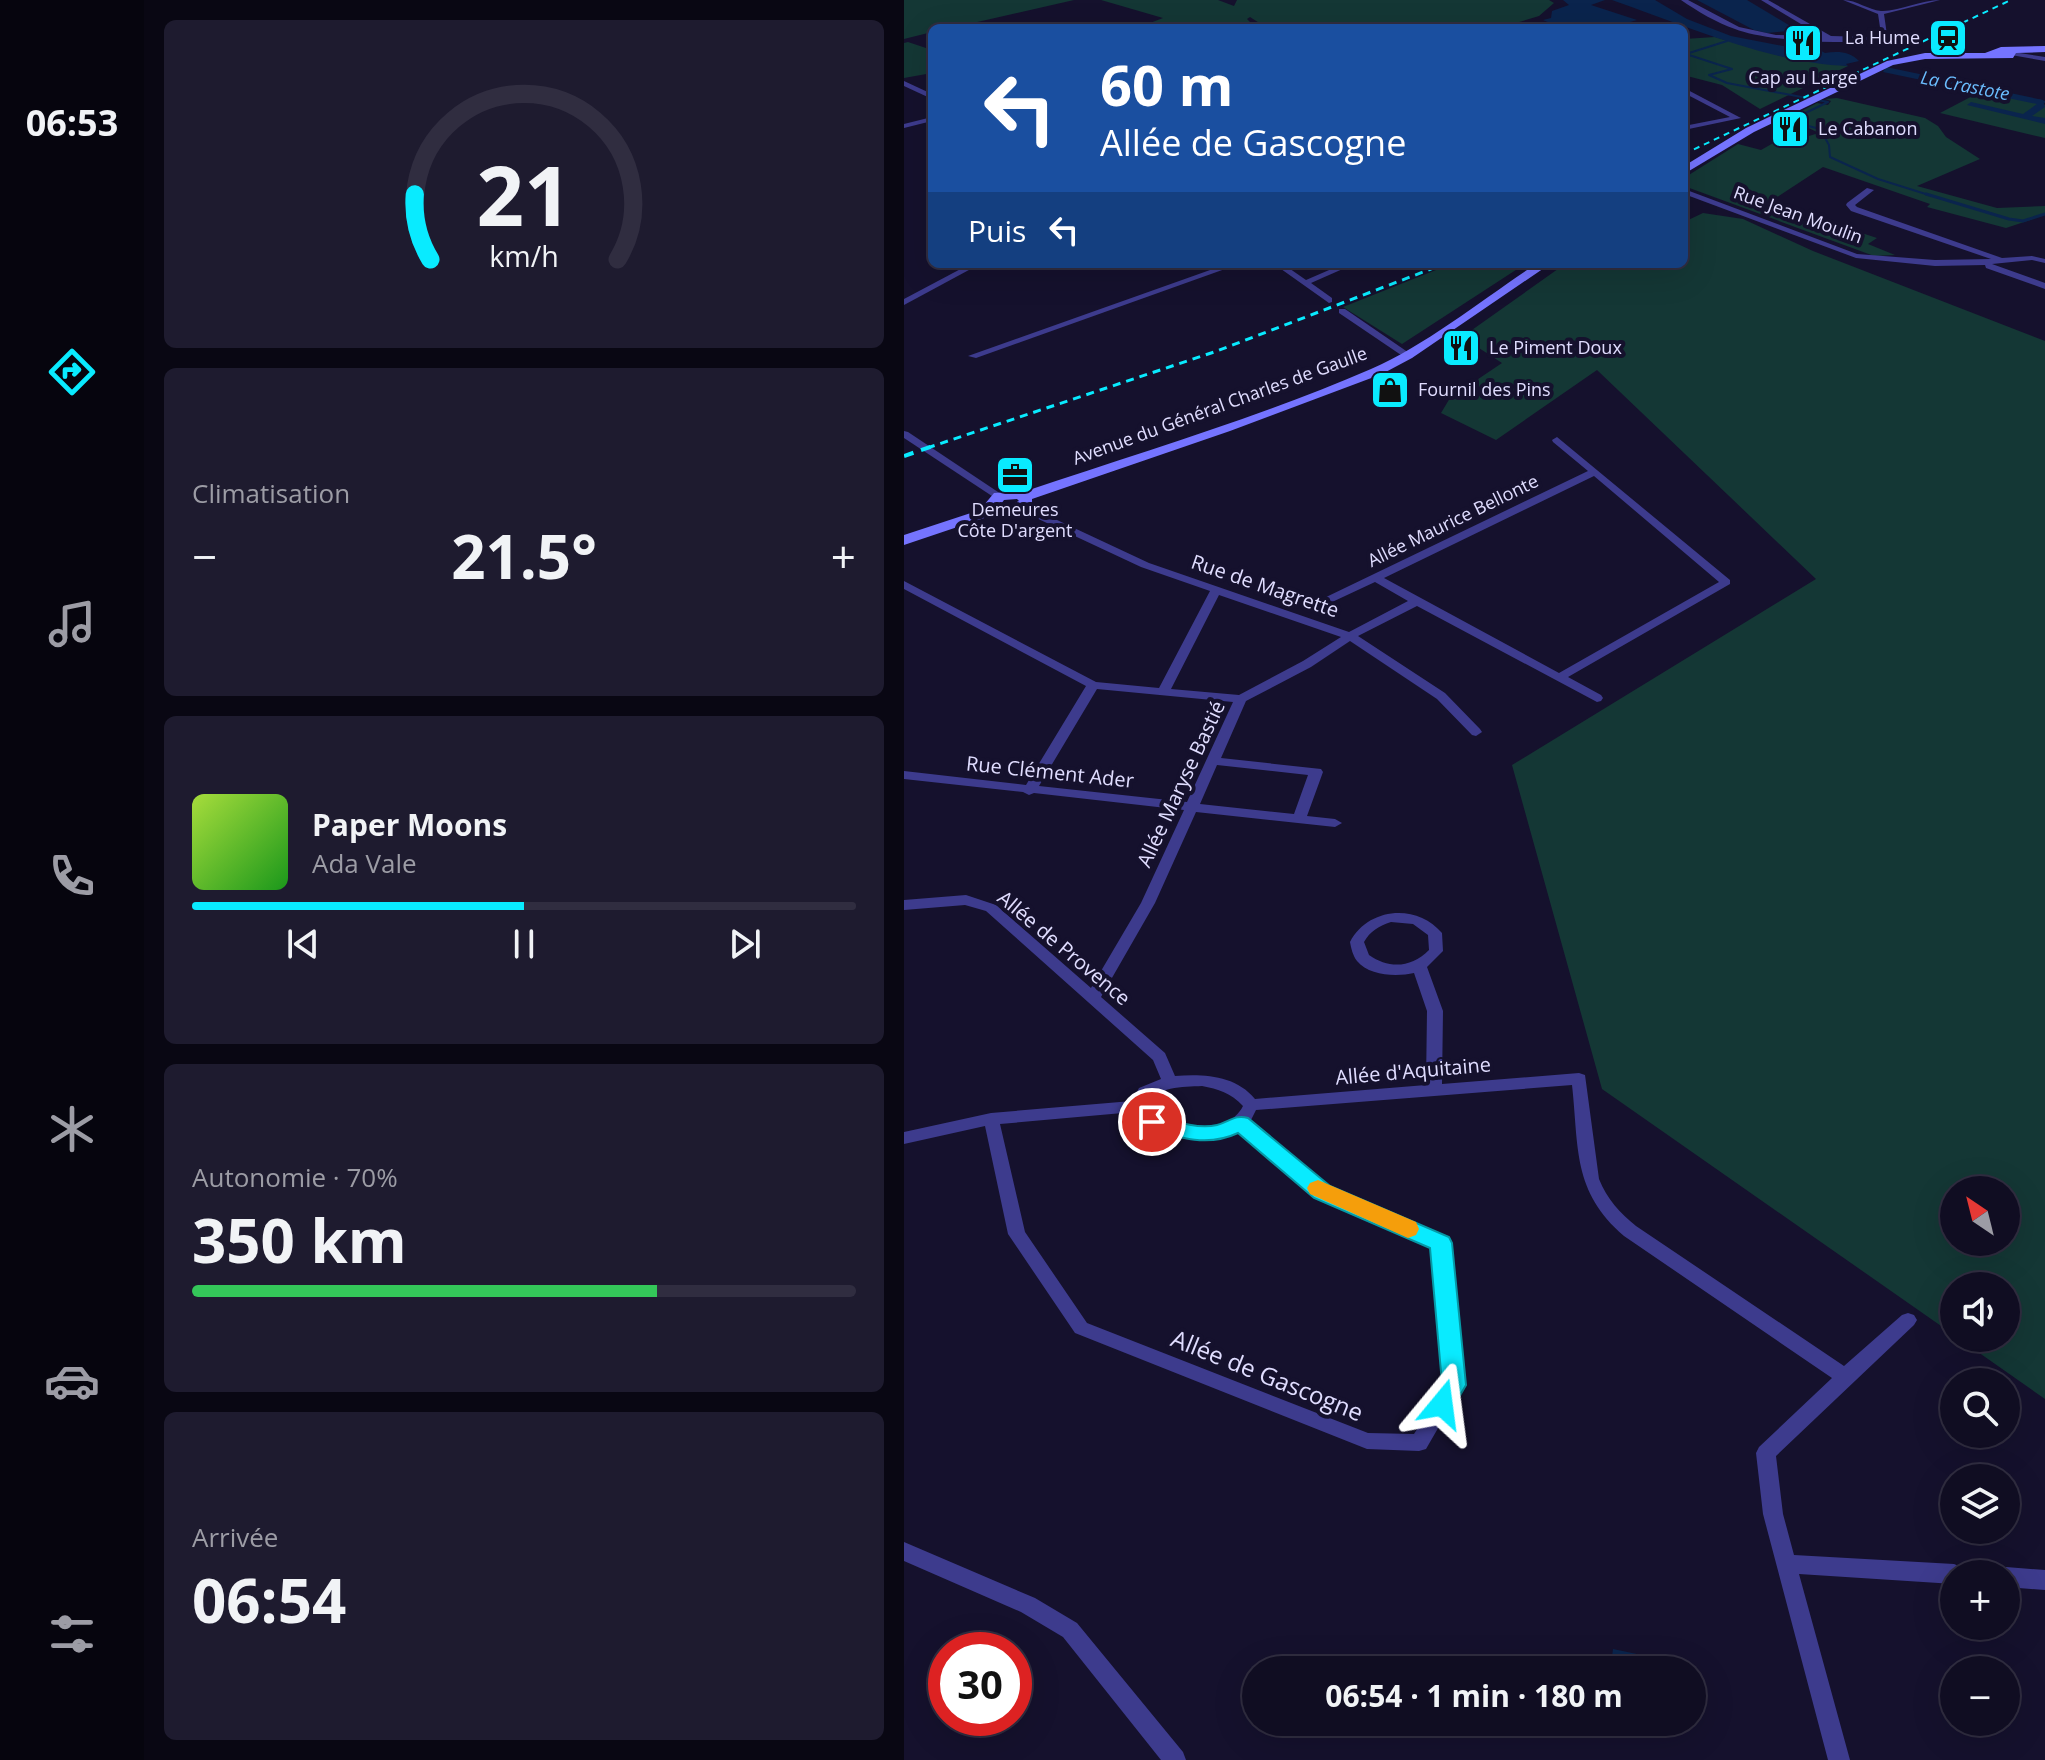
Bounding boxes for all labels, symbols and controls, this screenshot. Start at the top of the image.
station icon: La Hume [1927,17,1969,59]
restaurant icon: Cap au Large [1782,22,1824,64]
place label: La Hume [1845,25,1920,49]
text: 60 m [1100,46,1234,122]
icon: left [968,56,1072,160]
place label: Cap au Large [1748,65,1858,89]
water label: La Crastote [1919,65,2012,105]
text: 06:53 [26,98,118,147]
restaurant icon: Le Cabanon [1769,108,1811,150]
place label: Le Cabanon [1818,116,1917,140]
text: Allée de Gascogne [1100,118,1406,167]
text: 21 [476,137,572,250]
street label: Rue Jean Moulin [1730,180,1866,249]
icon: left [1042,208,1086,252]
text: Puis [968,210,1026,251]
text: km/h [489,236,559,275]
restaurant icon: Le Piment Doux [1440,327,1482,369]
place label: Le Piment Doux [1489,335,1622,359]
street label: Avenue du Général Charles de Gaulle [1069,340,1370,470]
icon: directions [44,344,100,400]
shop icon: Fournil des Pins [1369,369,1411,411]
place label: Fournil des Pins [1418,377,1551,401]
office icon: Demeures Côte D'argent [994,454,1036,496]
street label: Allée Maurice Bellonte [1363,468,1542,572]
text: Climatisation [192,475,350,511]
place label: Demeures Côte D'argent [957,497,1073,542]
text: 21.5° [451,515,597,597]
text: − [192,526,217,586]
text: + [831,526,856,586]
street label: Rue de Magrette [1188,548,1343,623]
icon: music [44,596,100,652]
street label: Allée Maryse Bastié [1130,696,1231,871]
street label: Rue Clément Ader [965,749,1135,794]
text: Paper Moons [312,804,507,845]
text: Ada Vale [312,845,417,881]
icon: phone [44,848,100,904]
street label: Allée de Provence [992,884,1136,1011]
icon: previous [281,922,325,966]
icon: pause [502,922,546,966]
icon: next [723,922,767,966]
street label: Allée d'Aquitaine [1334,1050,1492,1091]
pin [1118,1088,1186,1156]
icon: arrive [1130,1100,1174,1144]
icon: climate [44,1101,100,1157]
text: Autonomie · 70% [192,1159,398,1195]
north arrow [1940,1176,2020,1256]
map controls [1940,1176,2020,1736]
text: 350 km [192,1199,407,1281]
button: sound [1940,1272,2020,1352]
street label: Allée de Gascogne [1167,1321,1368,1428]
icon: car [44,1353,100,1409]
position arrow [1400,1362,1484,1446]
button: search [1940,1368,2020,1448]
button: layers [1940,1464,2020,1544]
text: Arrivée [192,1519,278,1555]
text: 06:54 [192,1559,346,1641]
button: + [1940,1560,2020,1640]
icon: filters [44,1606,100,1662]
speed limit sign: 30 [928,1632,1032,1736]
button: − [1940,1656,2020,1736]
text: 06:54 · 1 min · 180 m [1325,1675,1623,1716]

